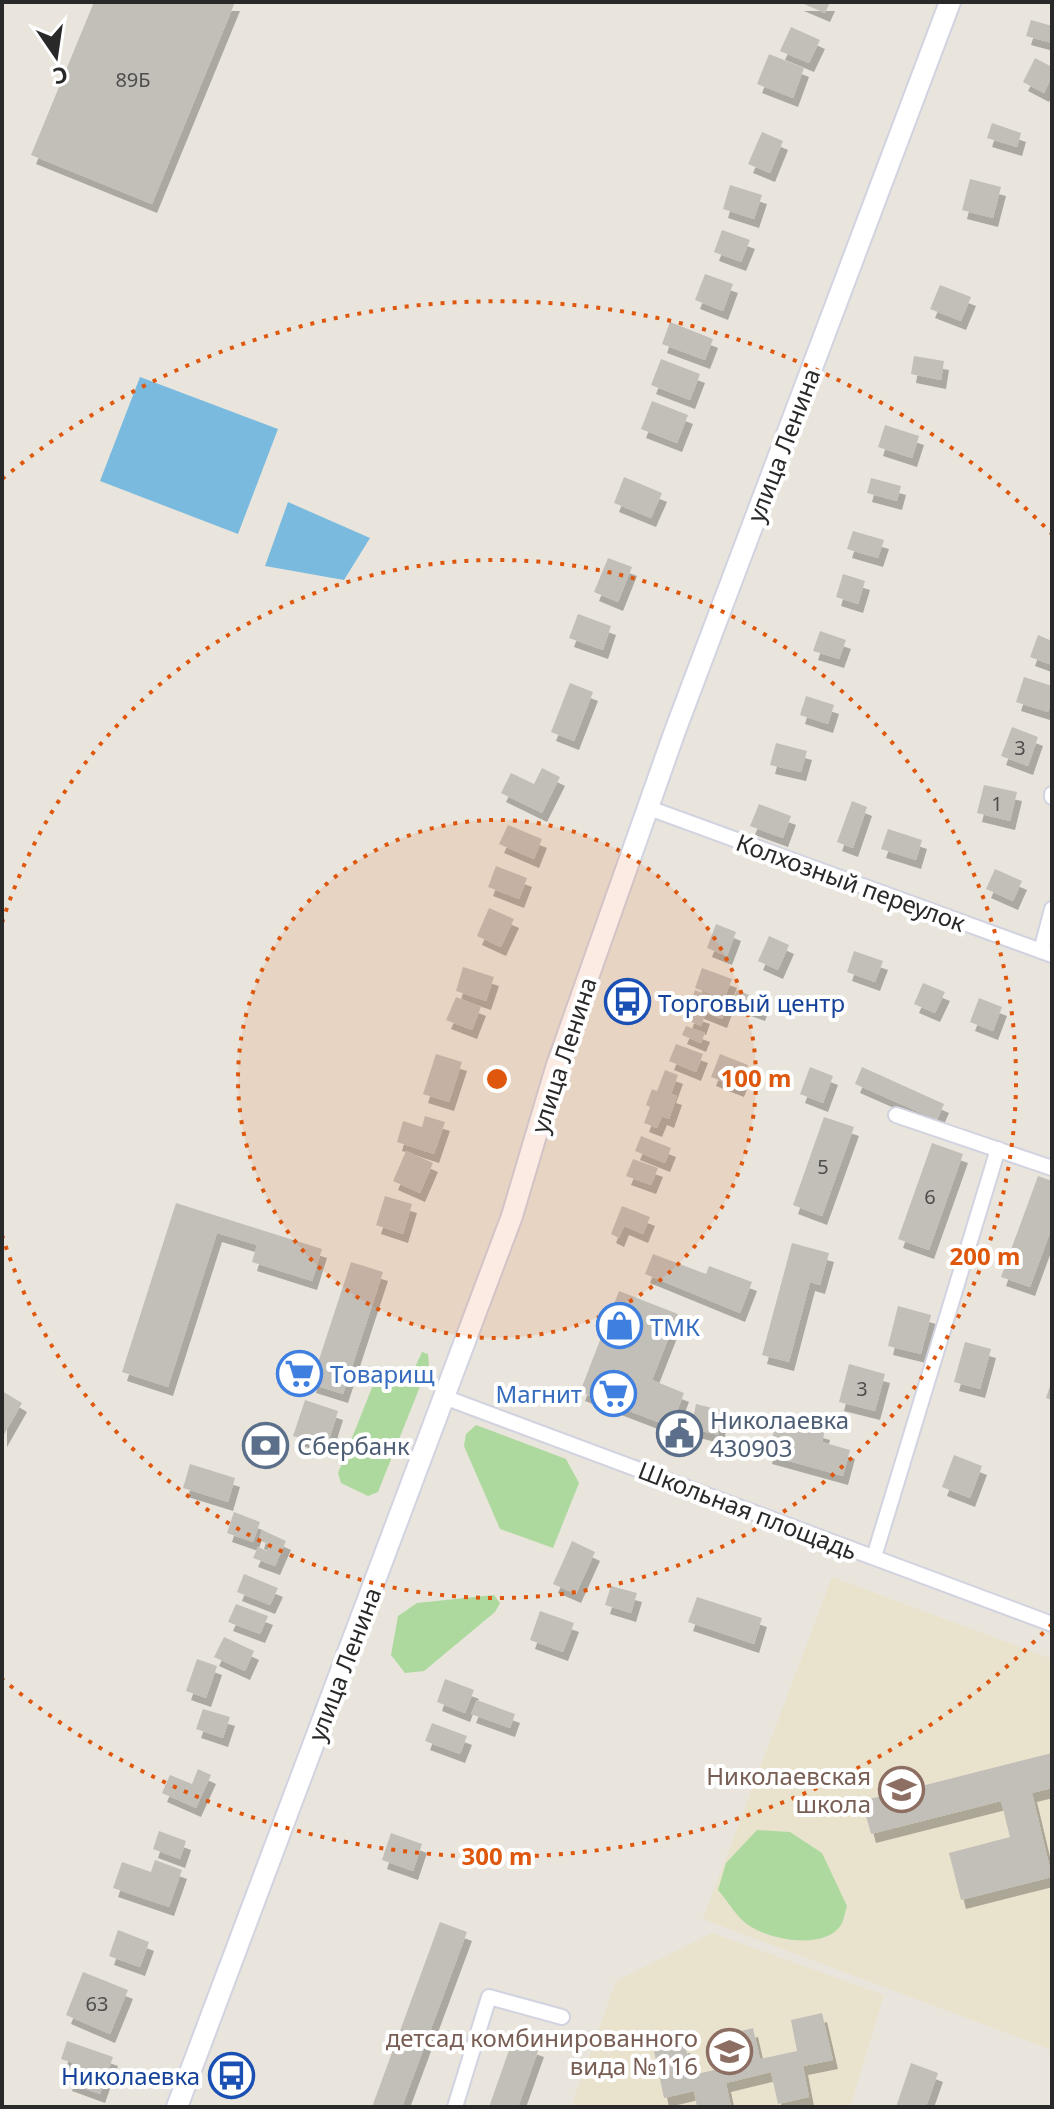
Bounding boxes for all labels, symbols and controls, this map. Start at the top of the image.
north arrow [16,16,96,96]
text: С [50,60,71,93]
house number: 89Б [115,66,151,93]
street label: улица Ленина [739,363,827,527]
house number: 3 [1014,734,1026,761]
house number: 1 [991,790,1003,817]
street label: Колхозный переулок [732,825,970,939]
street label: улица Ленина [522,973,604,1137]
bus stop icon: Торговый центр [603,978,651,1026]
place label: Торговый центр [658,986,845,1019]
text: 100 m [721,1061,791,1094]
centre of rings [483,1065,511,1093]
house number: 5 [817,1153,829,1180]
house number: 6 [924,1183,936,1210]
text: 200 m [950,1239,1020,1272]
shop icon: ТМК [595,1302,643,1350]
place label: ТМК [650,1310,700,1343]
supermarket icon: Товарищ [275,1349,323,1397]
place label: Товарищ [330,1357,435,1390]
supermarket icon: Магнит [589,1369,637,1417]
house number: 3 [856,1375,868,1402]
place label: Магнит [496,1377,582,1410]
place label: Николаевка 430903 [710,1403,849,1464]
public building icon: Николаевка 430903 [655,1409,703,1457]
bank icon: Сбербанк [242,1421,290,1469]
place label: Сбербанк [297,1429,410,1462]
street label: Школьная площадь [634,1453,862,1567]
street label: улица Ленина [300,1582,388,1746]
place label: Николаевская школа [706,1759,871,1820]
school or university icon: Николаевская школа [878,1765,926,1813]
text: 300 m [462,1839,532,1872]
house number: 63 [86,1990,108,2017]
place label: детсад комбинированного вида №116 [386,2021,698,2082]
school or university icon: детсад комбинированного вида №116 [705,2027,753,2075]
bus stop icon: Николаевка [207,2051,255,2099]
place label: Николаевка [61,2059,200,2092]

